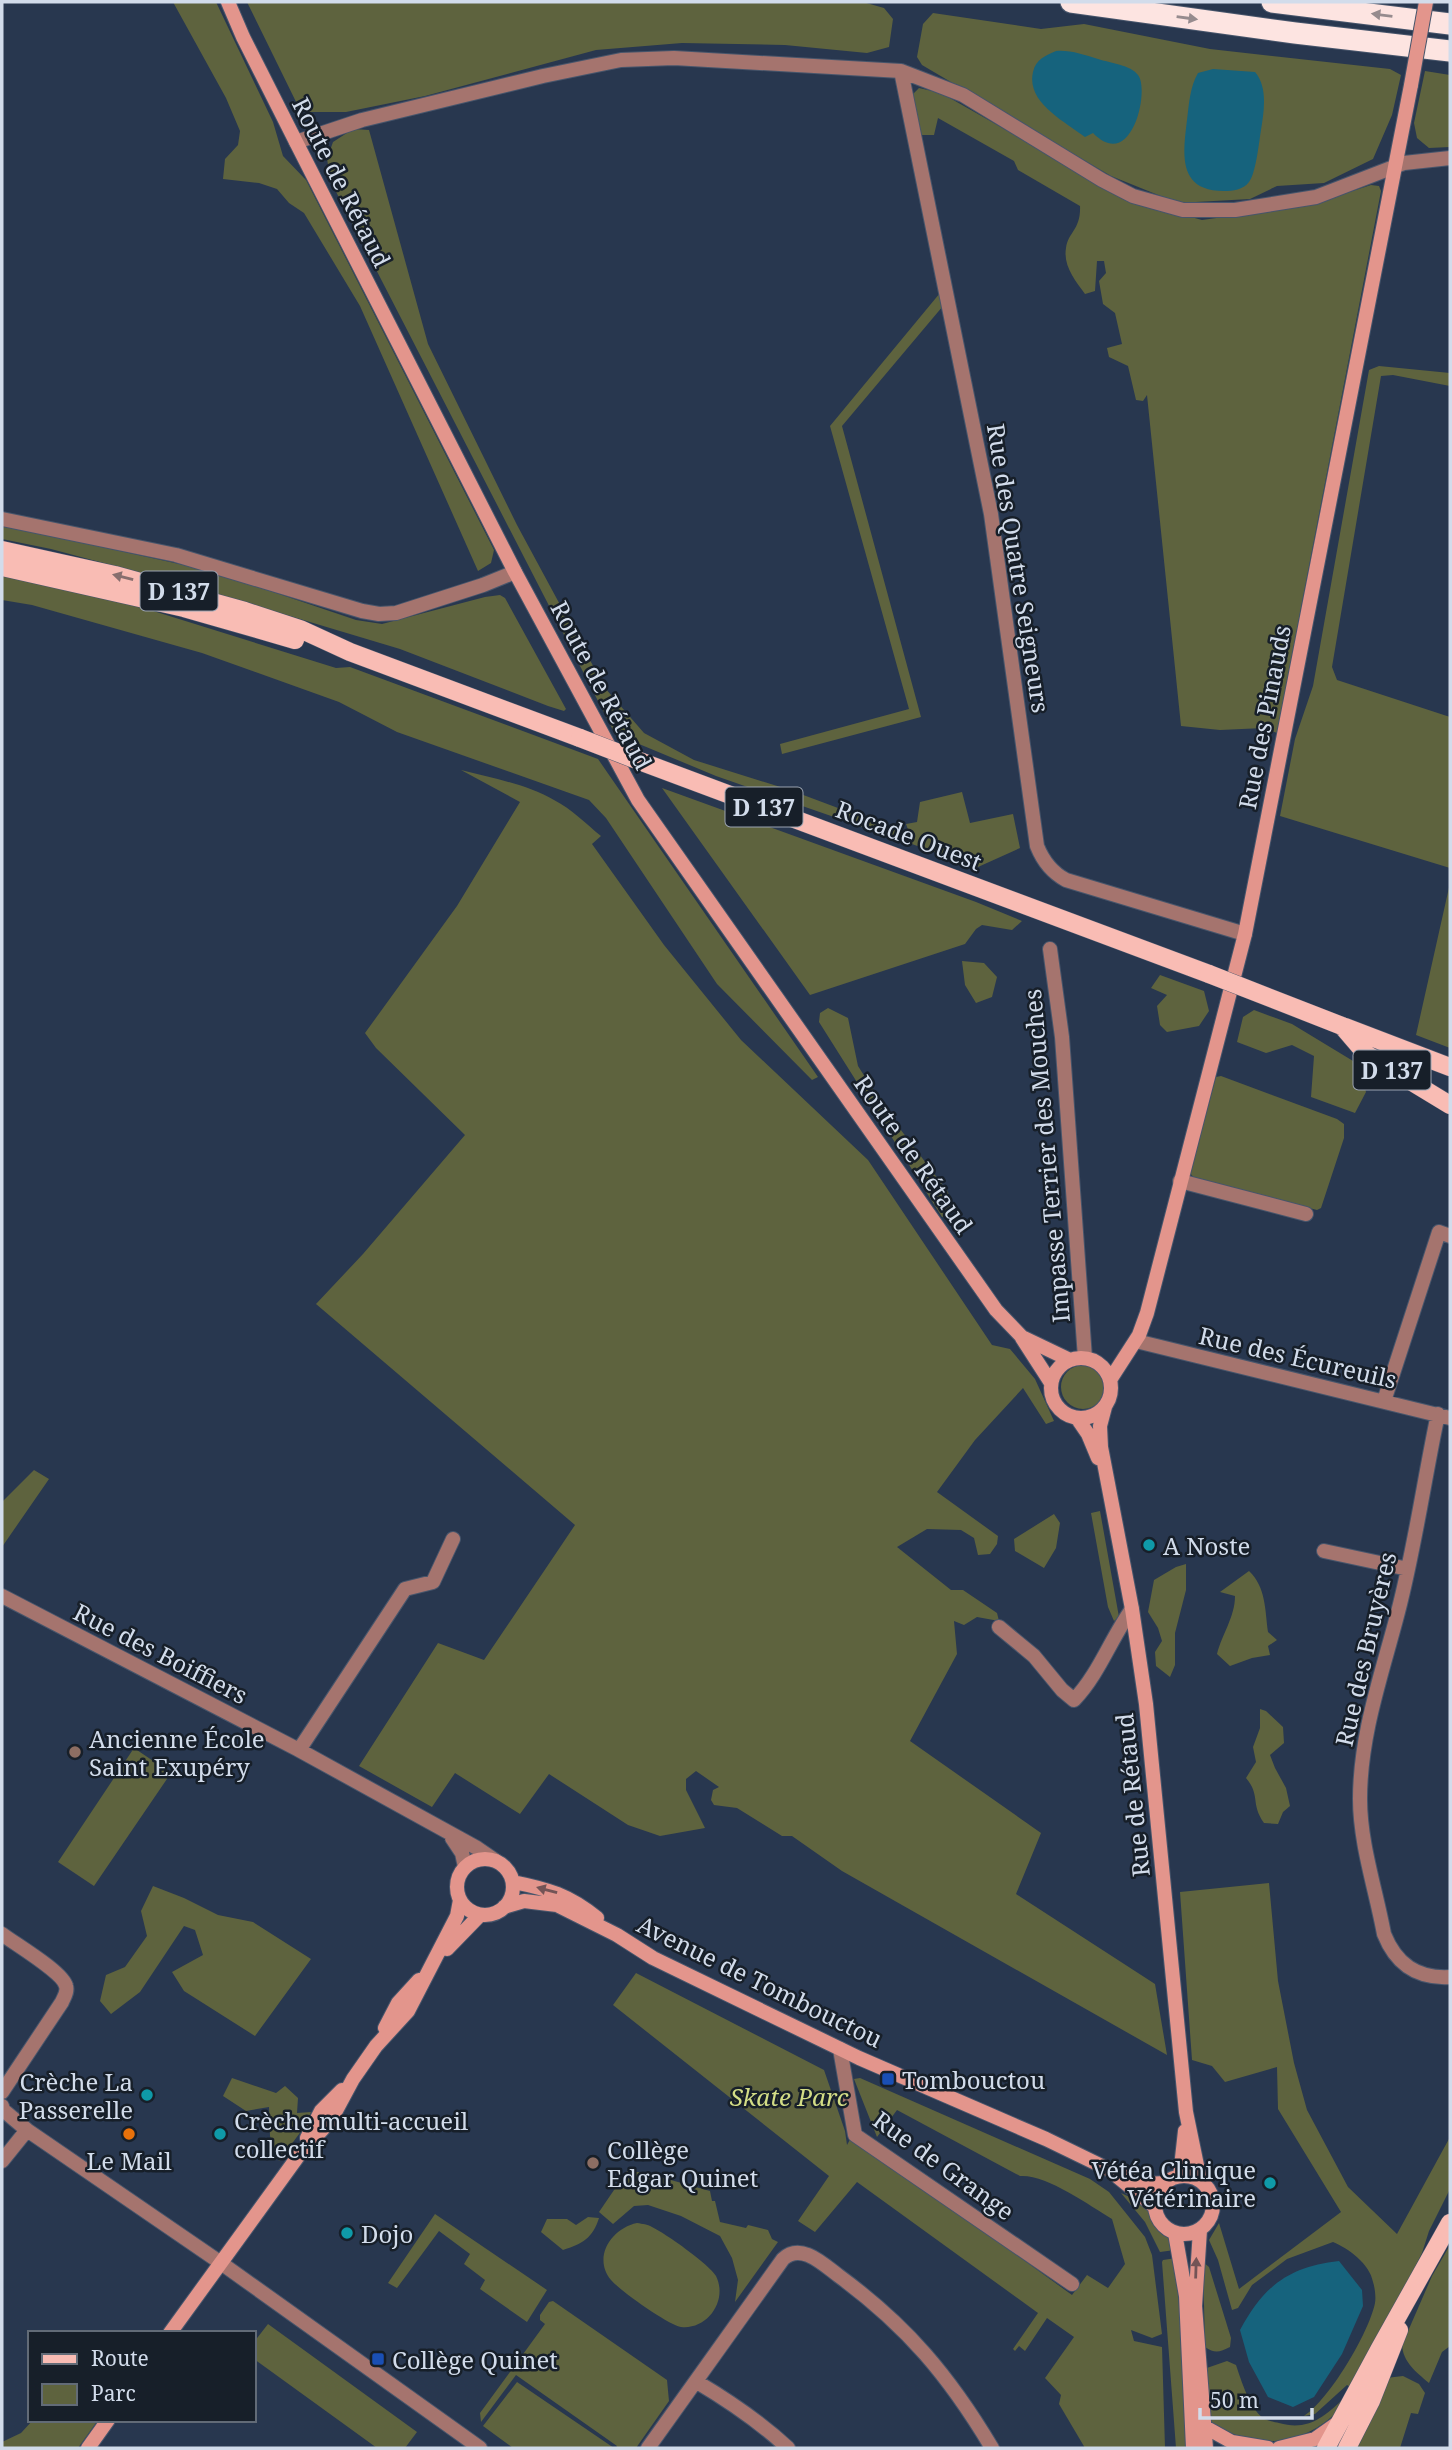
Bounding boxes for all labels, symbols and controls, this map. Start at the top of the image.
one-way arrow [1371,10,1393,21]
one-way arrow [1176,13,1198,24]
street label: Route de Rétaud [285,91,399,273]
street label: Rue des Quatre Seigneurs [980,421,1058,715]
one-way arrow [112,571,134,582]
road number: D 137 [140,572,218,610]
street label: Route de Rétaud [544,595,661,775]
street label: Rue des Pinauds [1230,622,1298,812]
road number: D 137 [726,788,802,827]
street label: Rocade Ouest [831,792,987,878]
street label: Impasse Terrier des Mouches [1015,988,1077,1324]
road number: D 137 [1354,1050,1430,1090]
street label: Route de Rétaud [847,1068,981,1240]
street label: Rue des Écureuils [1196,1318,1400,1396]
place label: A Noste [1163,1529,1250,1562]
marker: A Noste [1141,1537,1157,1553]
street label: Rue des Bruyères [1327,1549,1403,1749]
street label: Rue des Boiffiers [68,1595,254,1711]
street label: Rue de Rétaud [1107,1711,1157,1878]
place label: Ancienne École Saint Exupéry [89,1722,265,1783]
marker: Ancienne École Saint Exupéry [67,1744,83,1760]
one-way arrow [536,1884,557,1894]
street label: Avenue de Tombouctou [632,1907,888,2055]
place label: Tombouctou [902,2063,1045,2096]
place label: Crèche La Passerelle [19,2065,133,2126]
marker: Tombouctou [880,2071,896,2087]
park label: Skate Parc [730,2080,849,2113]
marker: Crèche La Passerelle [139,2087,155,2103]
street label: Rue de Grange [867,2103,1021,2227]
place label: Crèche multi-accueil collectif [234,2104,469,2165]
marker: Le Mail [121,2126,137,2142]
marker: Crèche multi-accueil collectif [212,2126,228,2142]
place label: Collège Edgar Quinet [607,2133,758,2194]
place label: Le Mail [86,2144,172,2177]
place label: Vétéa Clinique Vétérinaire [1092,2153,1256,2214]
marker: Collège Edgar Quinet [585,2155,601,2171]
marker: Vétéa Clinique Vétérinaire [1262,2175,1278,2191]
place label: Dojo [361,2217,413,2250]
marker: Dojo [339,2225,355,2241]
one-way arrow [1191,2257,1202,2279]
legend [28,2331,256,2422]
place label: Collège Quinet [392,2343,558,2376]
text: Route [91,2344,149,2372]
marker: Collège Quinet [370,2351,386,2367]
scale bar [1200,2376,1312,2420]
text: Parc [91,2379,136,2407]
text: 50 m [1210,2386,1259,2414]

